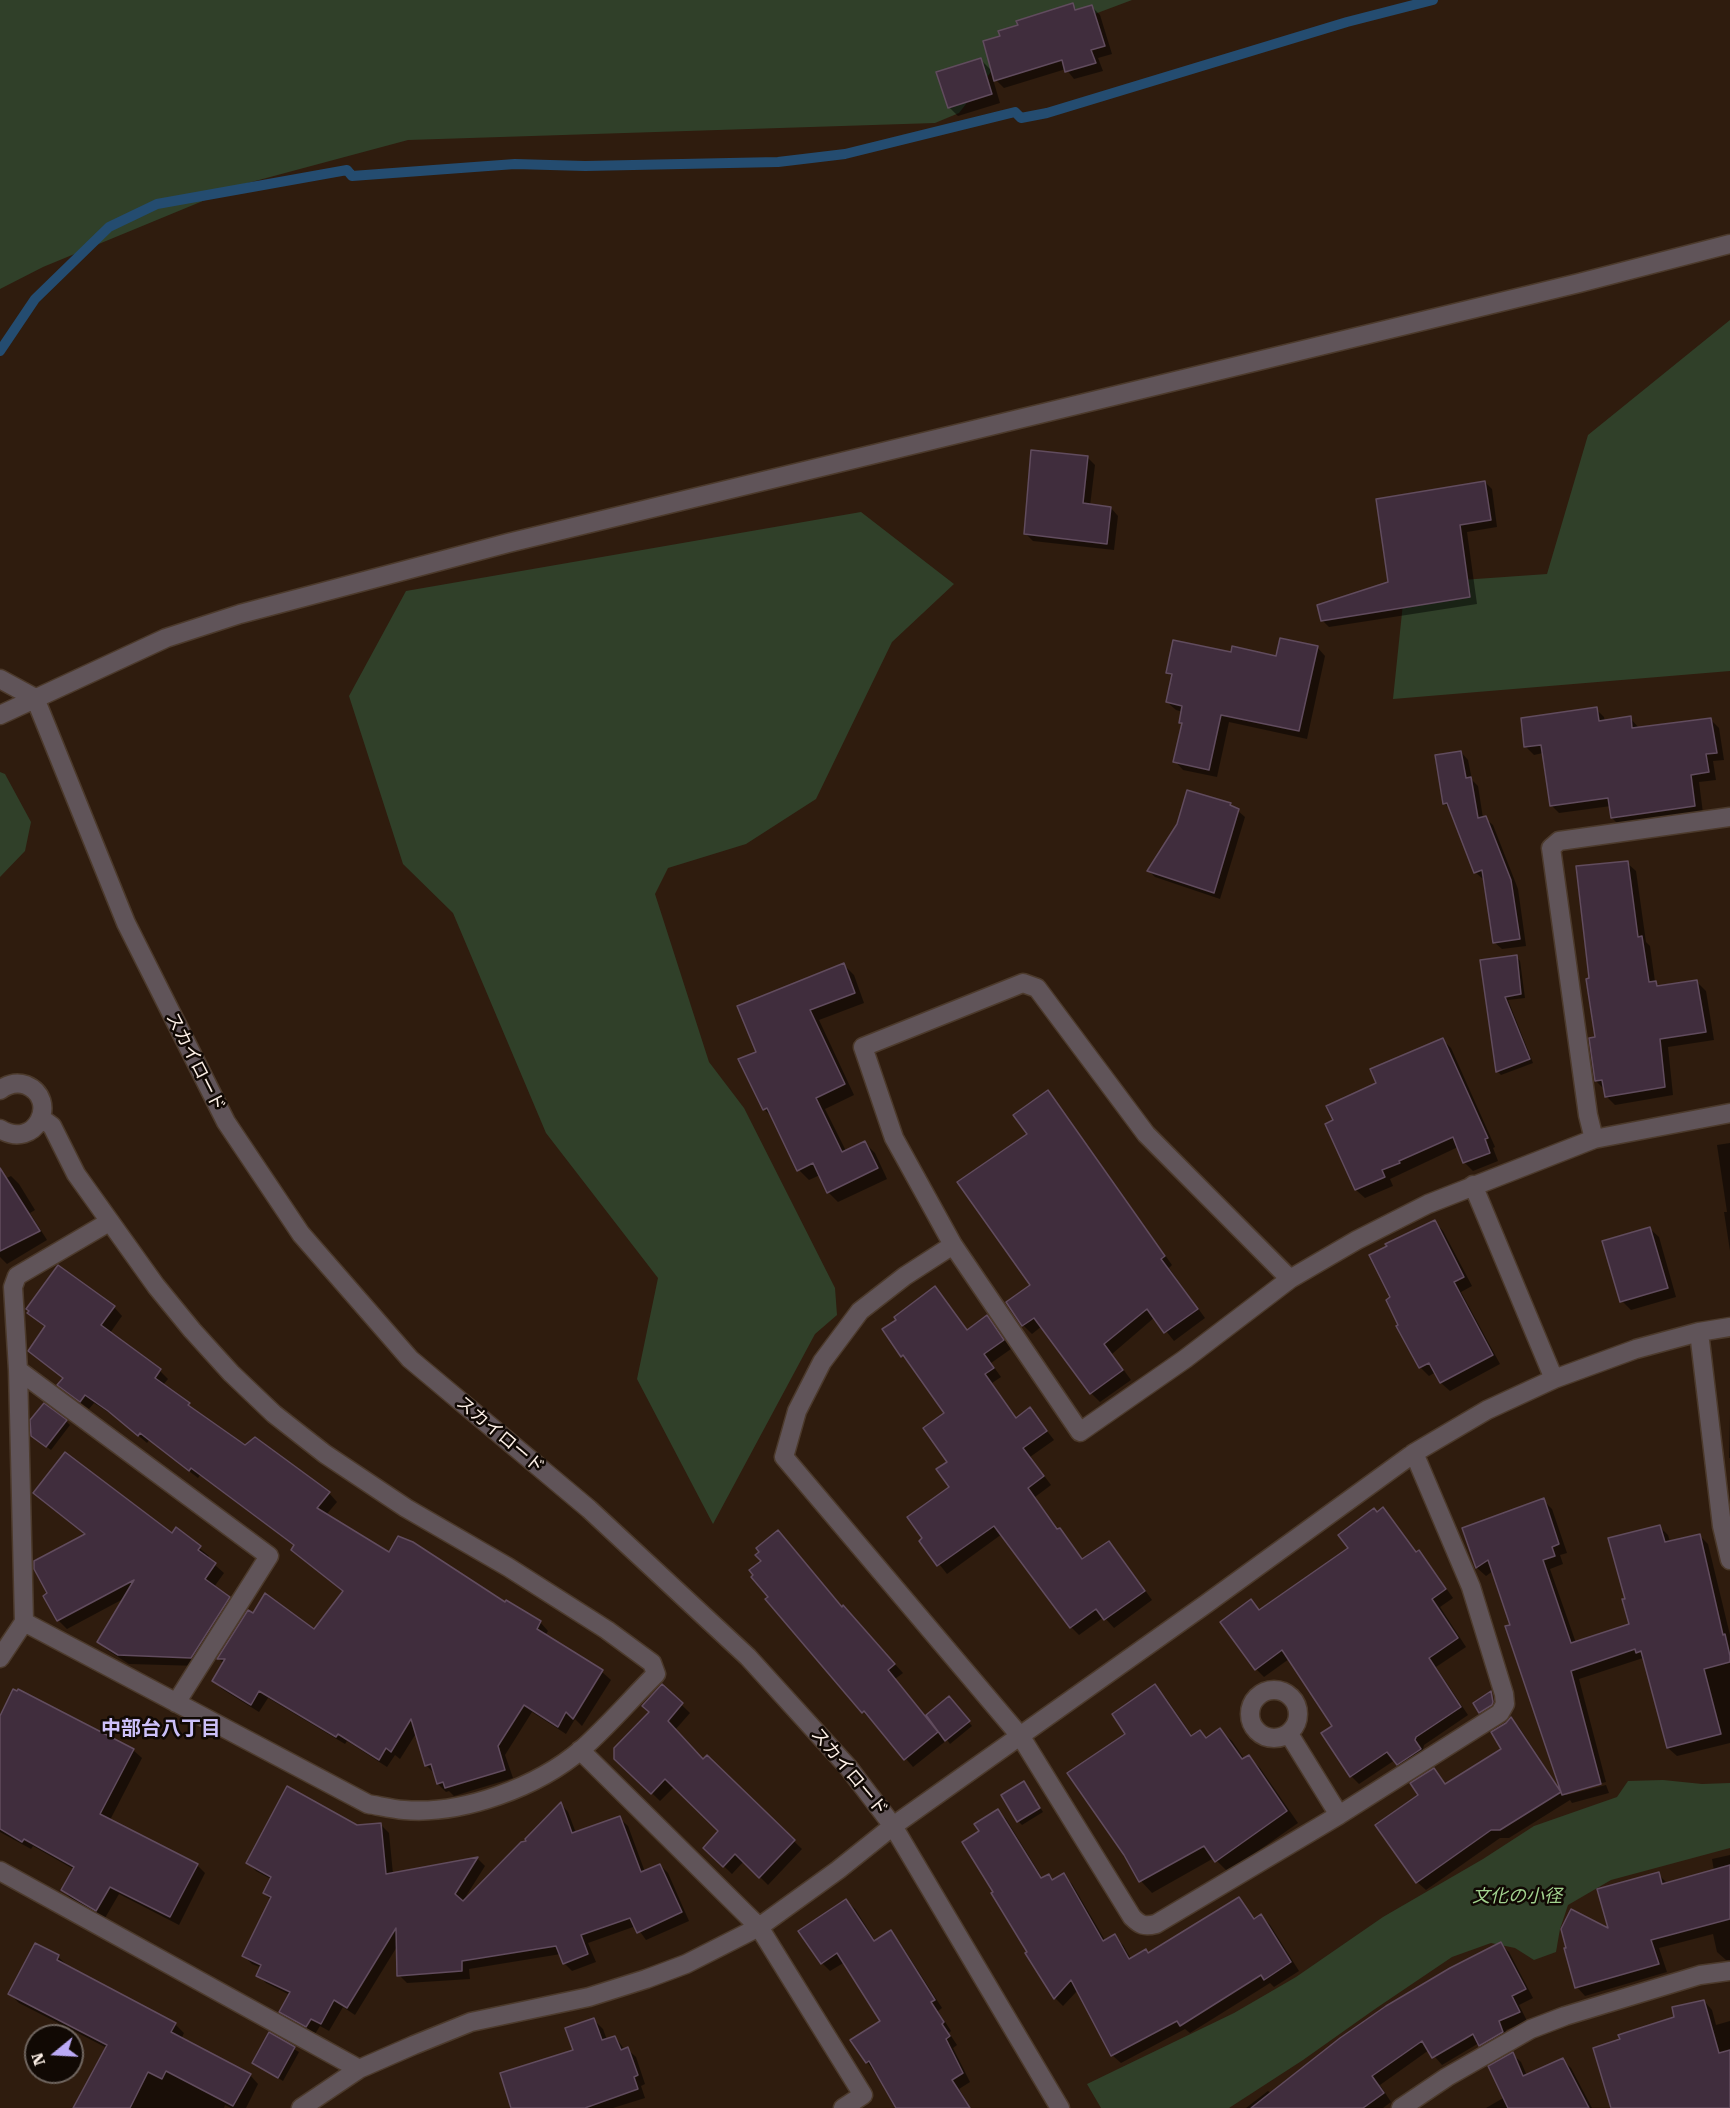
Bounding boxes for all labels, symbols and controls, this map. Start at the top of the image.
street label: スカイロード [161,1009,229,1115]
street label: スカイロード [452,1392,548,1478]
district label: 中部台八丁目 [101,1717,221,1741]
street label: スカイロード [806,1724,892,1820]
park label: 文化の小径 [1472,1886,1562,1908]
north arrow [24,2024,84,2084]
text: N [27,2050,49,2068]

